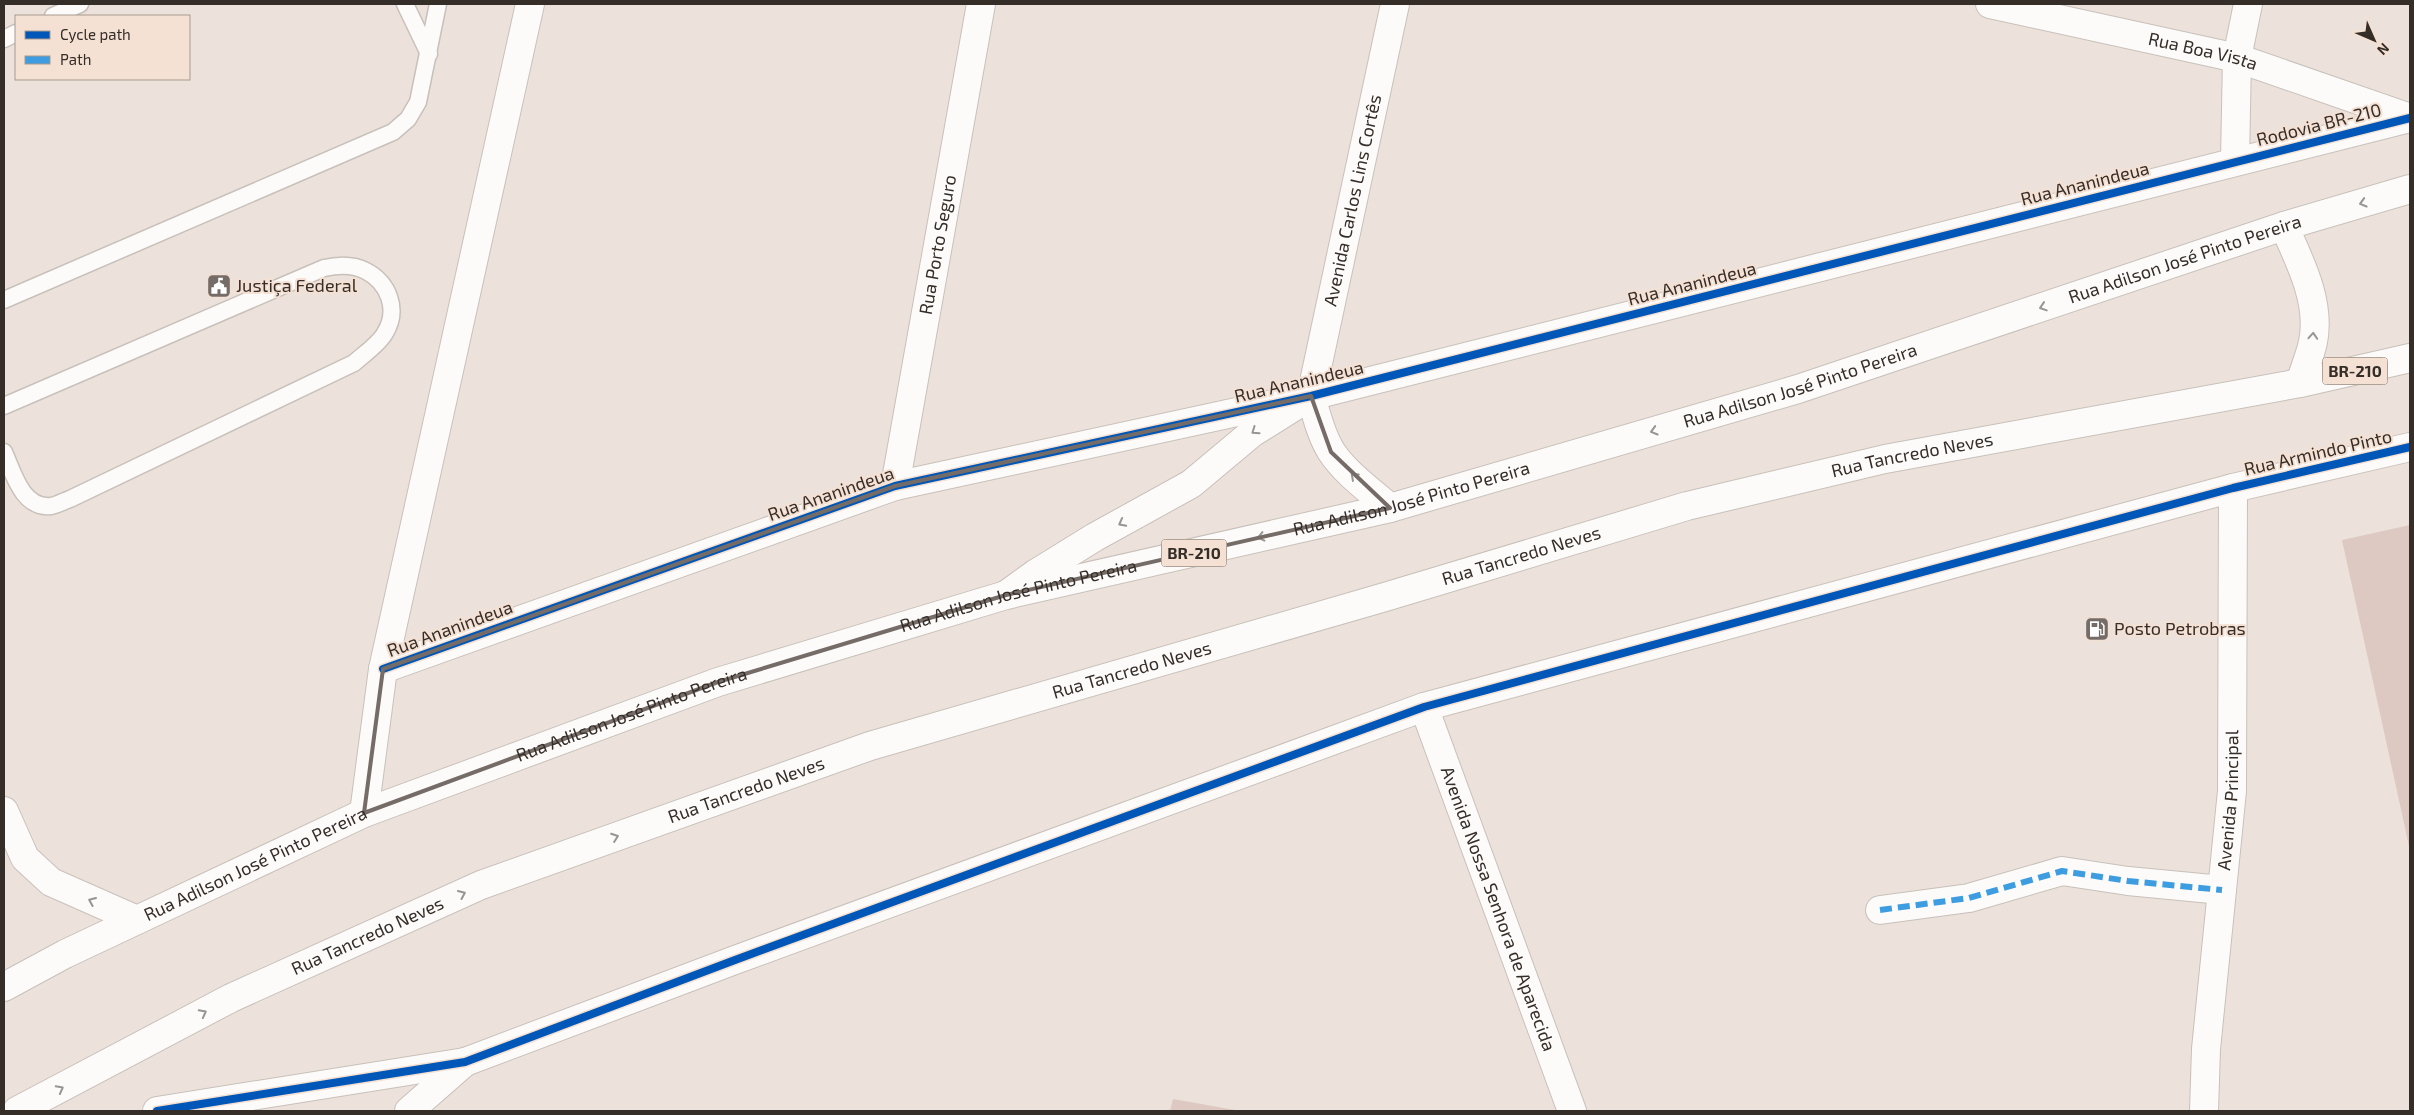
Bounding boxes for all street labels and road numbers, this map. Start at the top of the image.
street label: Rua Boa Vista [2146,27,2261,74]
street label: Avenida Carlos Lins Cortês [1319,92,1385,308]
street label: Rodovia BR-210 [2254,98,2384,150]
street label: Rua Ananindeua [2018,156,2151,210]
street label: Rua Porto Seguro [914,173,960,316]
street label: Rua Adilson José Pinto Pereira [2065,210,2304,308]
street label: Rua Ananindeua [1625,256,1758,310]
street label: Rua Adilson José Pinto Pereira [1680,338,1920,432]
street label: Rua Ananindeua [1232,355,1366,407]
road number: BR-210 [2322,358,2388,384]
street label: Rua Armindo Pinto [2242,424,2394,480]
street label: Rua Tancredo Neves [1829,427,1995,481]
street label: Rua Adilson José Pinto Pereira [1291,456,1532,540]
street label: Rua Ananindeua [765,461,897,525]
street label: Rua Tancredo Neves [1439,521,1603,589]
road number: BR-210 [1162,540,1226,566]
street label: Rua Adilson José Pinto Pereira [897,554,1139,636]
street label: Rua Ananindeua [384,595,515,661]
street label: Rua Tancredo Neves [1049,636,1214,703]
street label: Rua Adilson José Pinto Pereira [513,662,749,766]
street label: Avenida Principal [2212,729,2242,871]
street label: Rua Tancredo Neves [665,751,827,827]
street label: Avenida Nossa Senhora de Aparecida [1437,763,1561,1054]
street label: Rua Adilson José Pinto Pereira [140,801,370,925]
street label: Rua Tancredo Neves [288,891,447,979]

